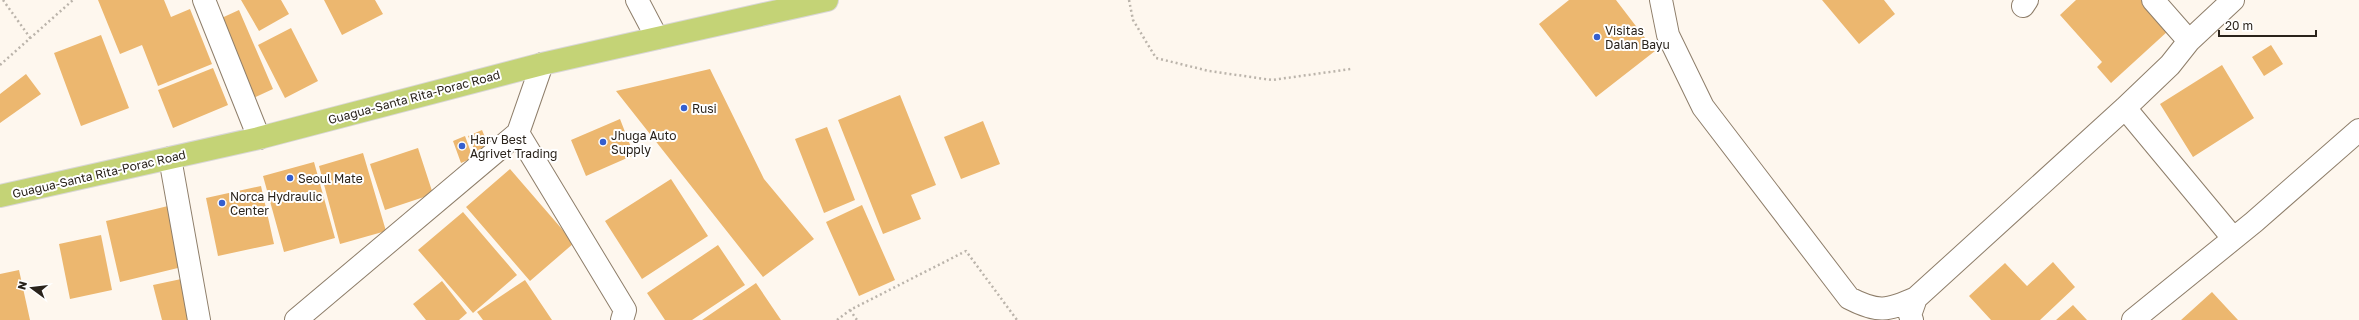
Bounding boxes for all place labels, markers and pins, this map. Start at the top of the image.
place label: Visitas Dalan Bayu [1605,23,1670,52]
marker: Visitas Dalan Bayu [1592,32,1602,42]
place label: Rusi [692,101,717,116]
marker: Rusi [679,103,689,113]
place label: Jhuga Auto Supply [611,128,677,157]
place label: Harv Best Agrivet Trading [470,132,558,161]
marker: Jhuga Auto Supply [598,137,608,147]
marker: Harv Best Agrivet Trading [457,141,467,151]
place label: Seoul Mate [298,171,363,186]
marker: Seoul Mate [285,173,295,183]
place label: Norca Hydraulic Center [230,189,323,218]
marker: Norca Hydraulic Center [217,198,227,208]

